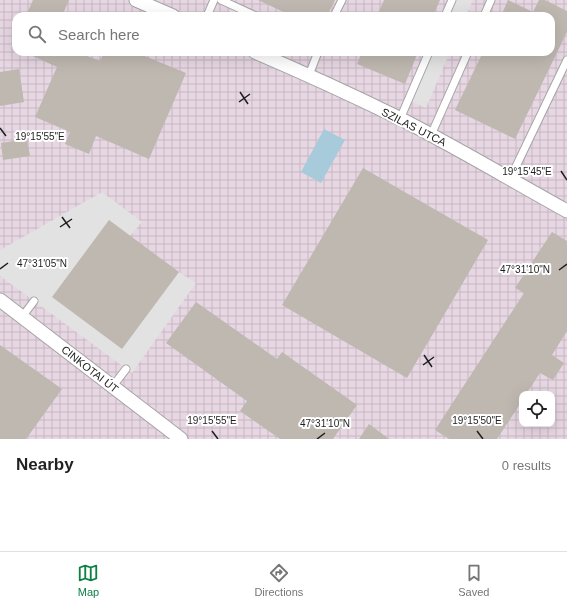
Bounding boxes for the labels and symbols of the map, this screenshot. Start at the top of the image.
street label: SZILAS UTCA [380,106,449,149]
text: 19°15'55"E [15,131,65,142]
text: 19°15'45"E [502,166,552,177]
text: 47°31'05"N [17,258,67,269]
text: 47°31'10"N [500,264,550,275]
street label: CINKOTAI ÚT [59,343,121,395]
text: 19°15'55"E [187,415,237,426]
text: 19°15'50"E [452,415,502,426]
text: 47°31'10"N [300,418,350,429]

